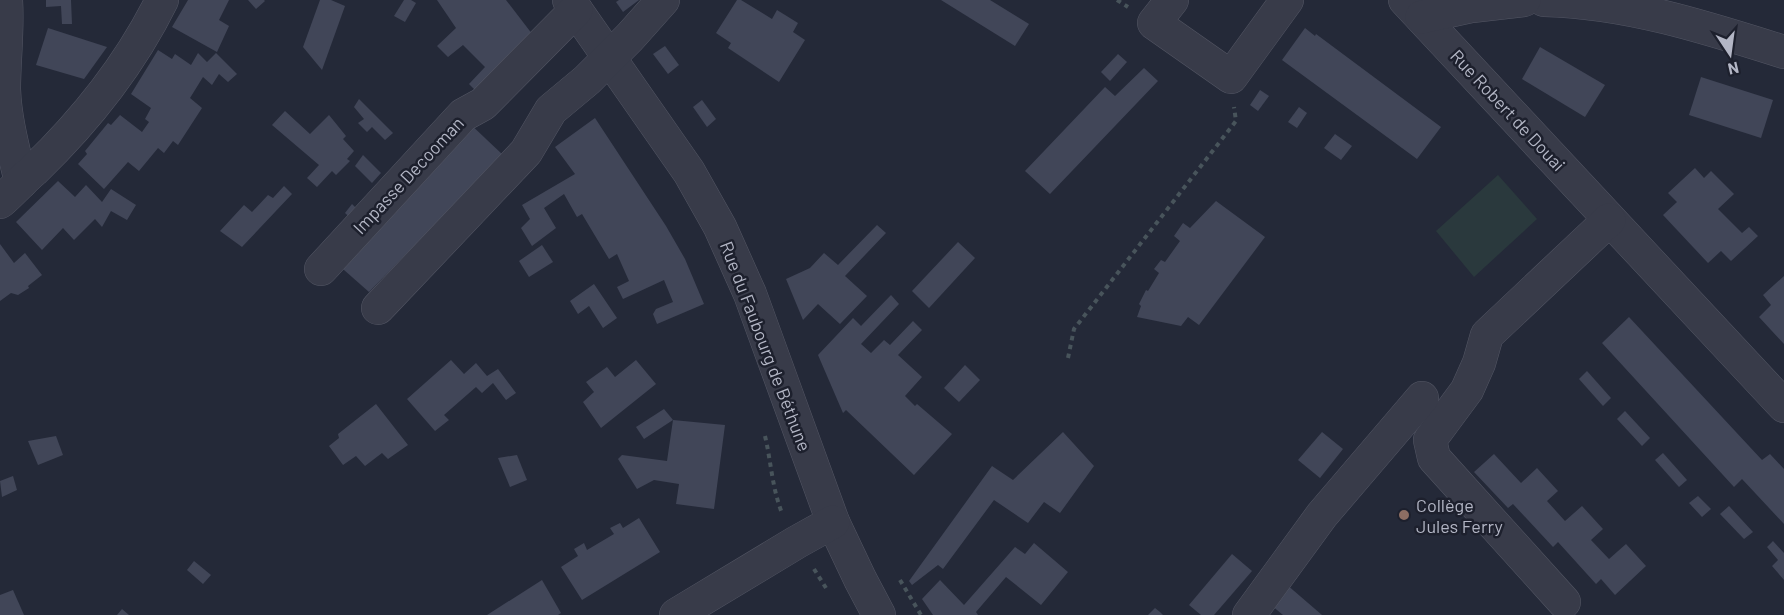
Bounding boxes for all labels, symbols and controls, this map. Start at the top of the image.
north arrow [1700,24,1760,84]
street label: Rue Robert de Douai [1446,45,1570,175]
text: N [1726,59,1741,80]
street label: Impasse Decooman [348,112,468,238]
street label: Rue du Faubourg de Béthune [716,238,816,454]
place label: Collège Jules Ferry [1416,494,1503,537]
marker: Collège Jules Ferry [1397,508,1411,522]

